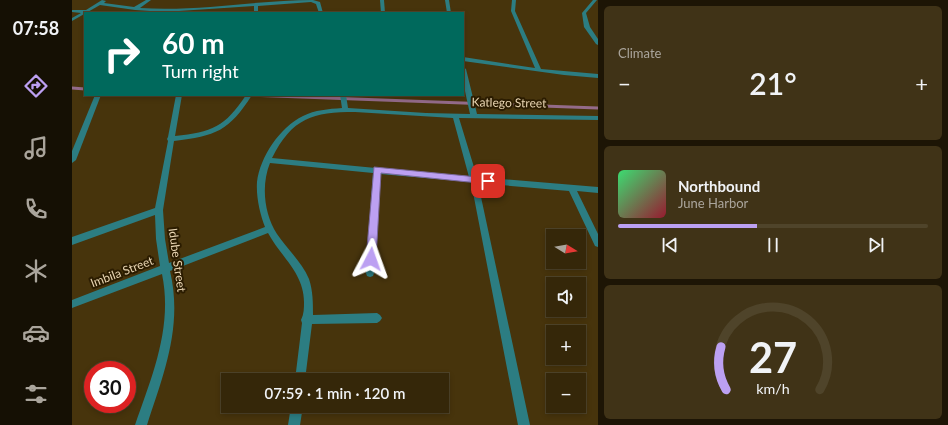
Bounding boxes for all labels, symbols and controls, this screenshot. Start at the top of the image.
text: 07:58 [13,17,59,39]
text: 60 m [162,26,225,60]
icon: right [96,28,148,80]
text: Climate [618,45,661,61]
text: Turn right [162,60,239,82]
text: 21° [749,65,797,101]
text: − [618,70,631,97]
text: + [915,70,928,97]
icon: directions [22,72,50,100]
street label: Katlego Street [471,94,547,111]
icon: music [22,134,50,162]
pin [471,164,505,198]
icon: arrive [477,170,499,192]
text: Northbound [678,177,760,195]
icon: phone [22,195,50,223]
text: June Harbor [678,195,748,211]
street label: Idube Street [166,227,189,294]
north arrow [546,229,586,269]
map controls [546,229,586,413]
icon: previous [659,234,681,256]
icon: pause [762,234,784,256]
icon: next [865,234,887,256]
position arrow [350,238,392,280]
street label: Imbila Street [88,252,156,290]
icon: climate [22,257,50,285]
button: sound [546,277,586,317]
icon: car [22,319,50,347]
button: + [546,325,586,365]
text: 27 [749,332,797,382]
speed limit sign: 30 [84,361,136,413]
button: − [546,373,586,413]
icon: filters [22,380,50,408]
text: km/h [756,380,790,397]
text: 07:59 · 1 min · 120 m [265,384,405,402]

